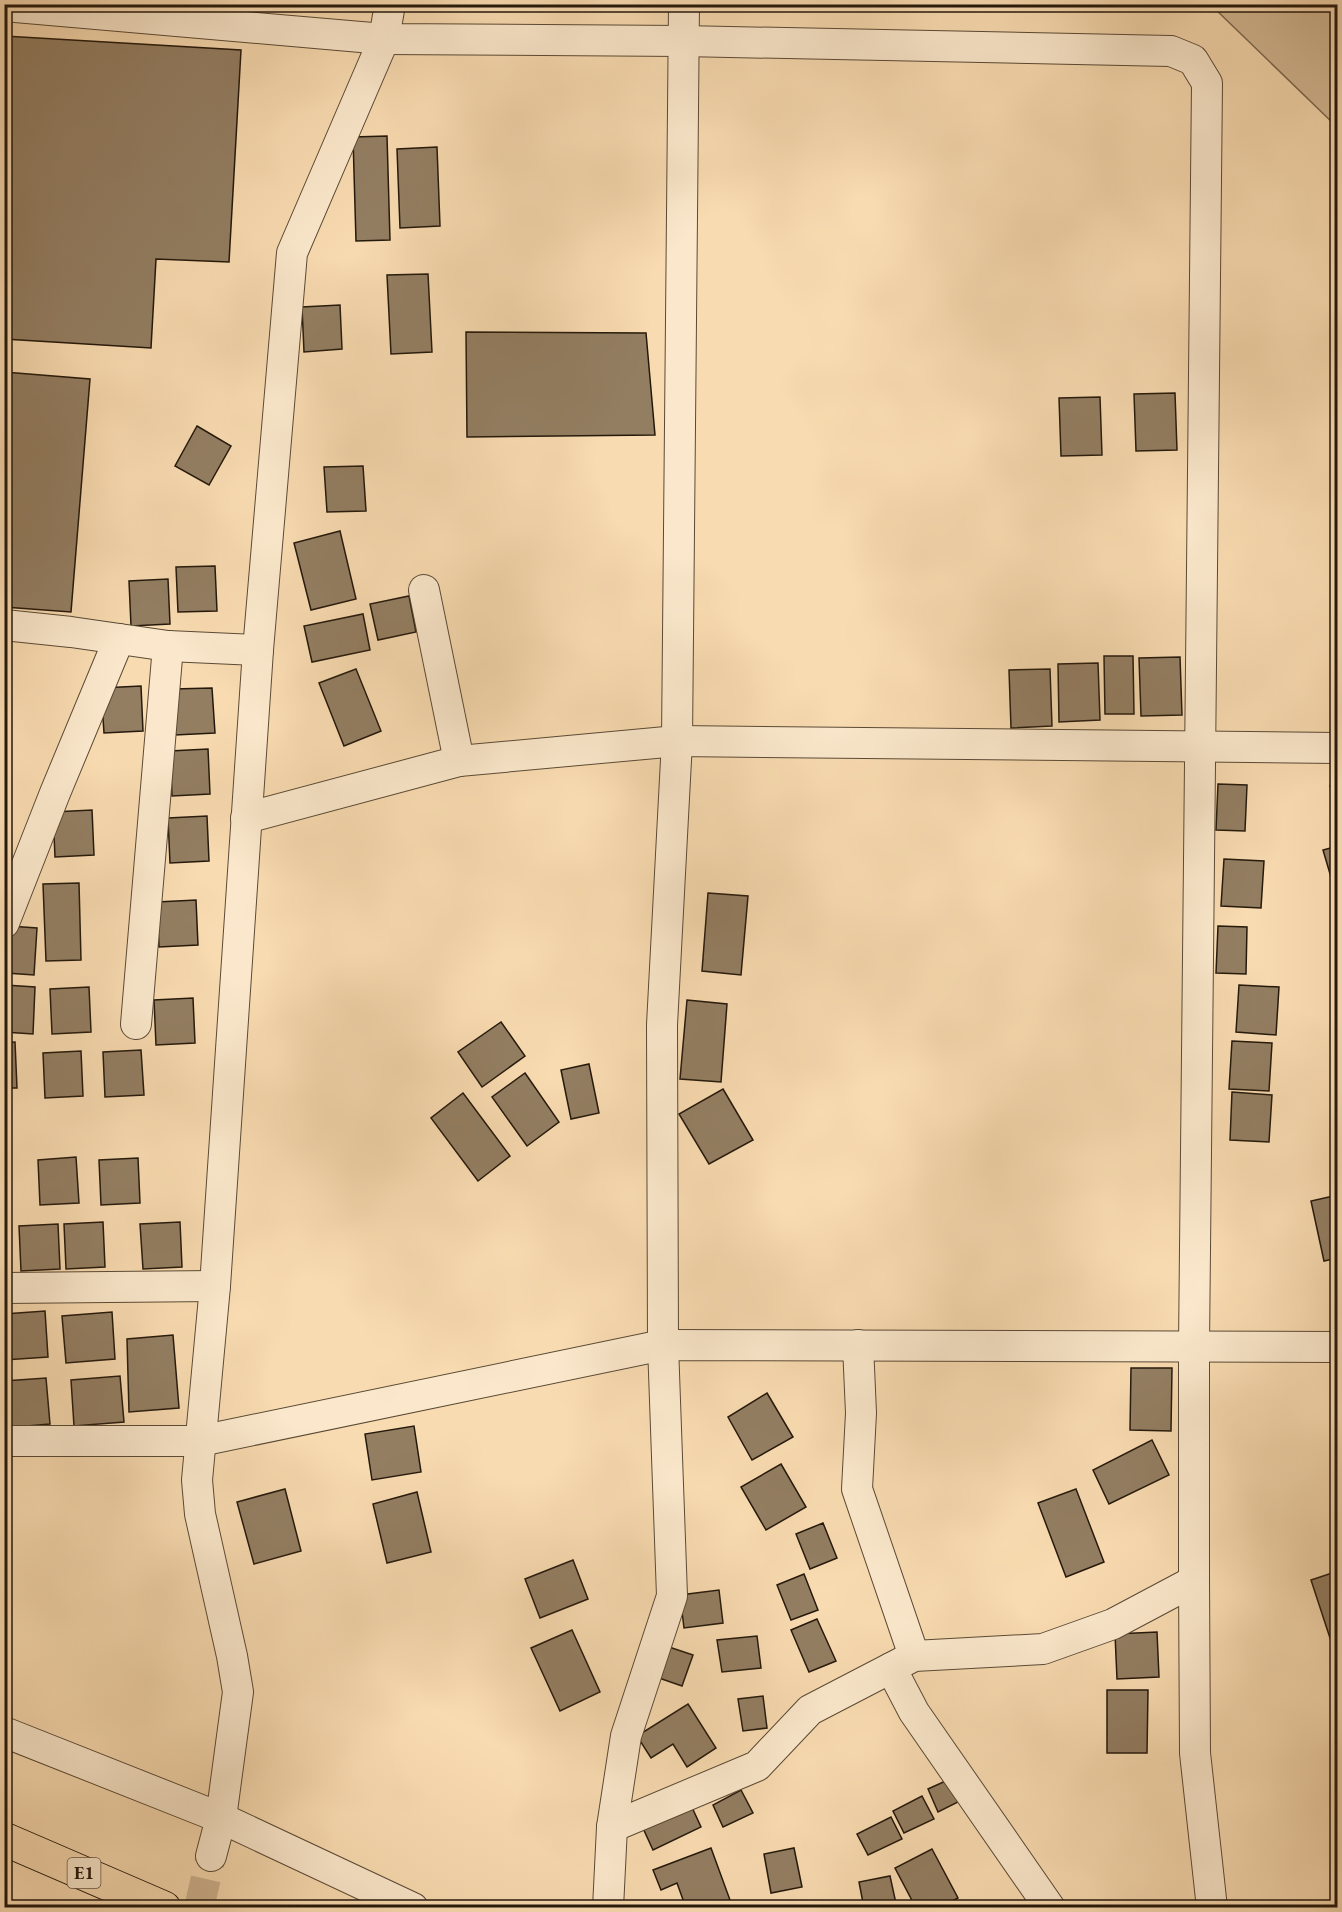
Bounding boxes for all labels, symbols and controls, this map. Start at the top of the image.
road number: E1 [68,1858,100,1888]

